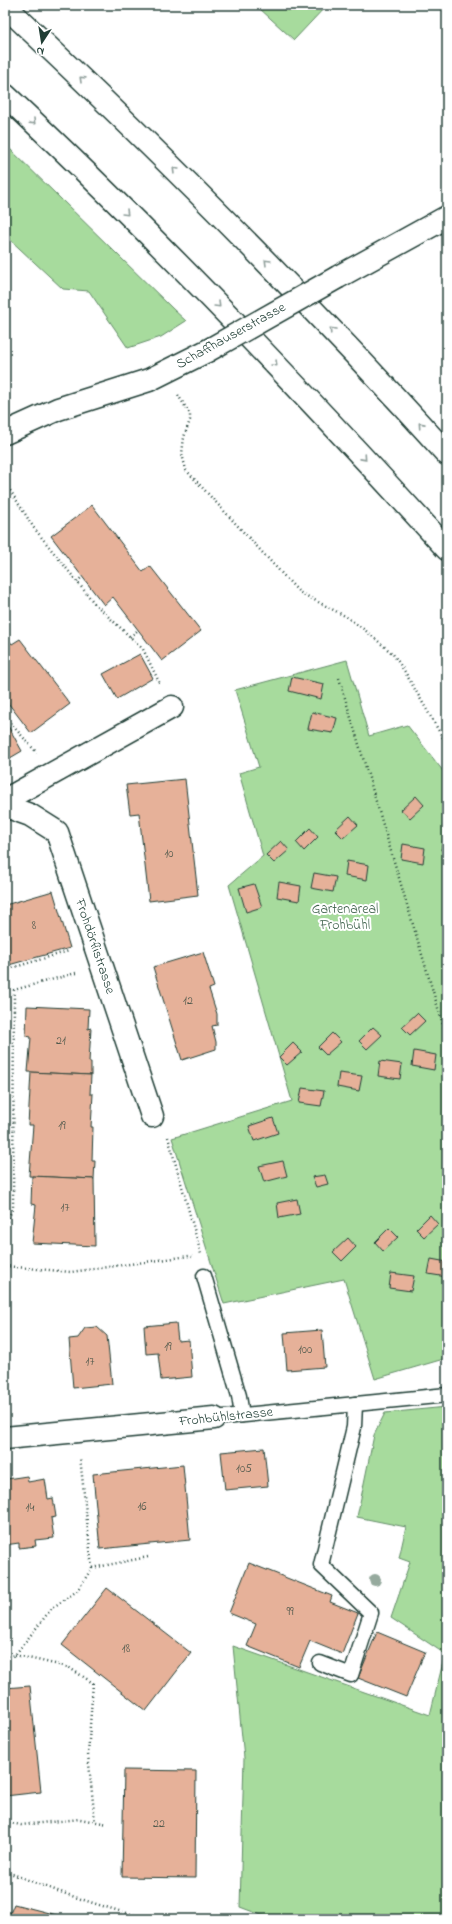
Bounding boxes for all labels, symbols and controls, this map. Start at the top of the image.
north arrow [22,22,62,62]
text: N [35,42,45,59]
one-way arrow [79,76,87,84]
one-way arrow [28,117,36,125]
one-way arrow [172,167,180,175]
one-way arrow [121,208,129,216]
one-way arrow [264,259,272,267]
street label: Schaffhauserstrasse [172,297,290,375]
one-way arrow [213,300,221,308]
one-way arrow [329,327,337,335]
one-way arrow [270,359,278,367]
one-way arrow [418,422,426,430]
one-way arrow [359,454,366,461]
house number: 10 [164,845,174,863]
street label: Frohdörflistrasse [69,895,121,997]
park label: Gartenareal Frohbühl [312,899,378,936]
house number: 8 [32,917,37,935]
house number: 12 [183,992,193,1010]
house number: 21 [56,1032,66,1050]
house number: 19 [58,1117,66,1135]
house number: 17 [61,1199,69,1217]
house number: 19 [164,1338,172,1356]
house number: 100 [298,1341,312,1359]
house number: 17 [86,1353,94,1371]
street label: Frohbühlstrasse [177,1402,275,1432]
house number: 105 [236,1460,252,1478]
house number: 16 [137,1498,147,1516]
house number: 14 [26,1499,34,1517]
house number: 99 [286,1603,294,1621]
house number: 18 [122,1640,131,1658]
house number: 22 [153,1815,165,1833]

